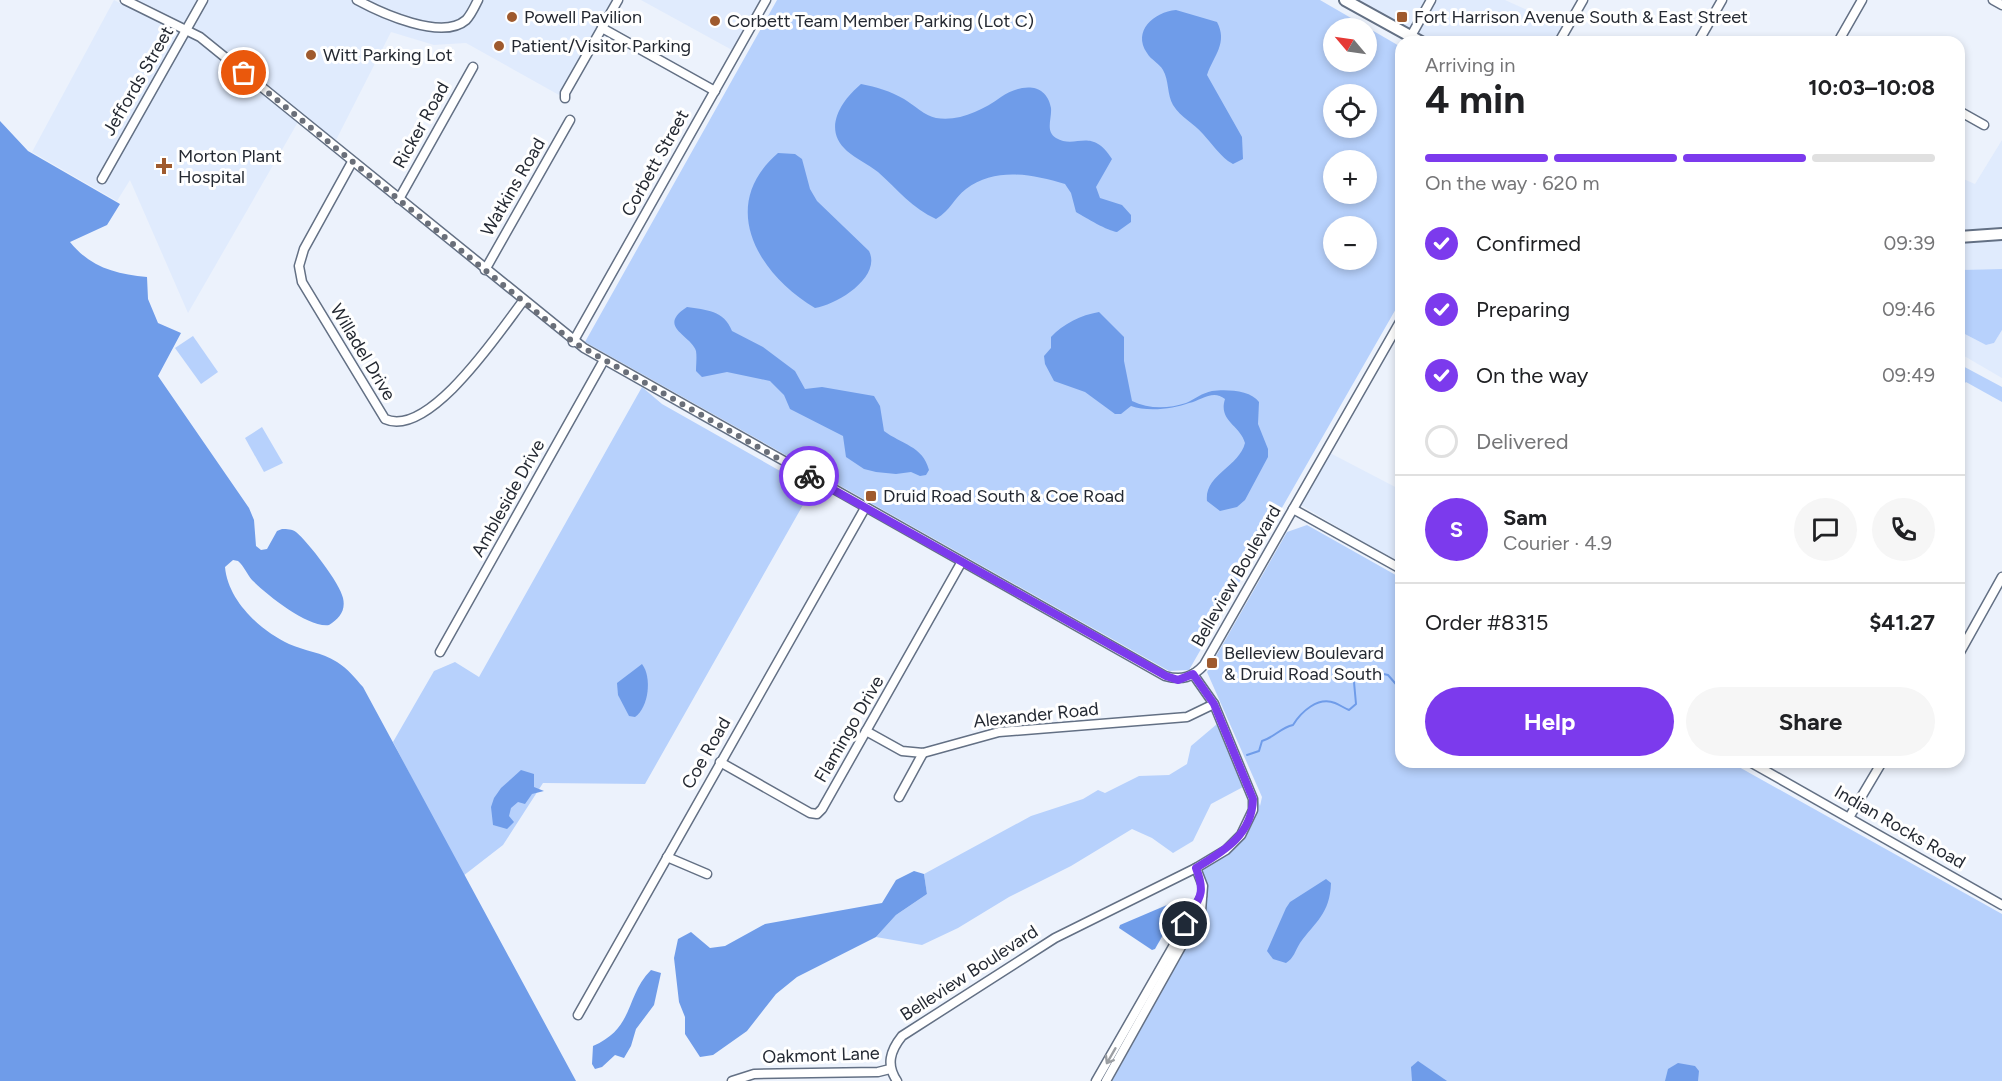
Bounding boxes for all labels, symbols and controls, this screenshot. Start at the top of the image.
place label: Powell Pavilion [524,6,642,28]
place label: Fort Harrison Avenue South & East Street [1414,6,1748,28]
marker: Powell Pavilion [505,10,519,24]
place label: Corbett Team Member Parking (Lot C) [727,10,1034,32]
marker: Fort Harrison Avenue South & East Street [1395,10,1409,24]
marker: Corbett Team Member Parking (Lot C) [708,14,722,28]
north arrow [1323,18,1377,72]
map controls [1323,18,1377,270]
street label: Jeffords Street [98,22,178,140]
place label: Patient/Visitor Parking [511,35,691,57]
marker: Patient/Visitor Parking [492,39,506,53]
place label: Witt Parking Lot [323,44,453,66]
pin [218,47,269,98]
marker: Witt Parking Lot [304,48,318,62]
text: Arriving in [1425,53,1515,77]
icon: bag [227,56,260,89]
text: 10:03–10:08 [1808,74,1935,101]
text: 4 min [1425,76,1525,123]
street label: Ricker Road [388,78,454,172]
button: locate [1323,84,1377,138]
street label: Corbett Street [617,106,693,220]
street label: Watkins Road [476,134,550,240]
place label: Morton Plant Hospital [178,145,282,188]
button: + [1323,150,1377,204]
marker: Morton Plant Hospital [155,157,173,175]
text: On the way · 620 m [1425,171,1599,195]
button: − [1323,216,1377,270]
icon: check [1425,227,1458,260]
text: Confirmed [1476,230,1581,257]
text: 09:39 [1884,231,1935,255]
icon: check [1425,293,1458,326]
text: Preparing [1476,296,1570,323]
text: 09:46 [1882,297,1935,321]
street label: Willadel Drive [326,300,401,405]
icon: check [1425,359,1458,392]
text: On the way [1476,362,1588,389]
text: 09:49 [1882,363,1935,387]
text: Delivered [1476,428,1569,455]
street label: Ambleside Drive [467,435,549,561]
courier [779,446,839,506]
icon: bike [793,460,826,493]
place label: Druid Road South & Coe Road [883,485,1125,507]
marker: Druid Road South & Coe Road [864,489,878,503]
button: chat [1794,498,1857,561]
button: phone [1872,498,1935,561]
street label: Belleview Boulevard [1186,501,1286,651]
text: Sam [1503,504,1547,531]
text: S [1450,516,1463,543]
text: Courier · 4.9 [1503,531,1612,555]
text: Order #8315 [1425,609,1548,636]
text: $41.27 [1869,609,1935,636]
place label: Belleview Boulevard & Druid Road South [1224,642,1384,685]
marker: Belleview Boulevard & Druid Road South [1205,656,1219,670]
street label: Flamingo Drive [810,672,888,786]
button: Help [1425,687,1674,756]
button: Share [1686,687,1935,756]
street label: Alexander Road [972,697,1100,733]
street label: Coe Road [677,713,735,793]
street label: Indian Rocks Road [1831,781,1969,873]
pin [1159,898,1210,949]
icon: home [1168,907,1201,940]
street label: Belleview Boulevard [896,920,1042,1026]
street label: Oakmont Lane [762,1042,880,1068]
one-way arrow [1104,1047,1116,1064]

